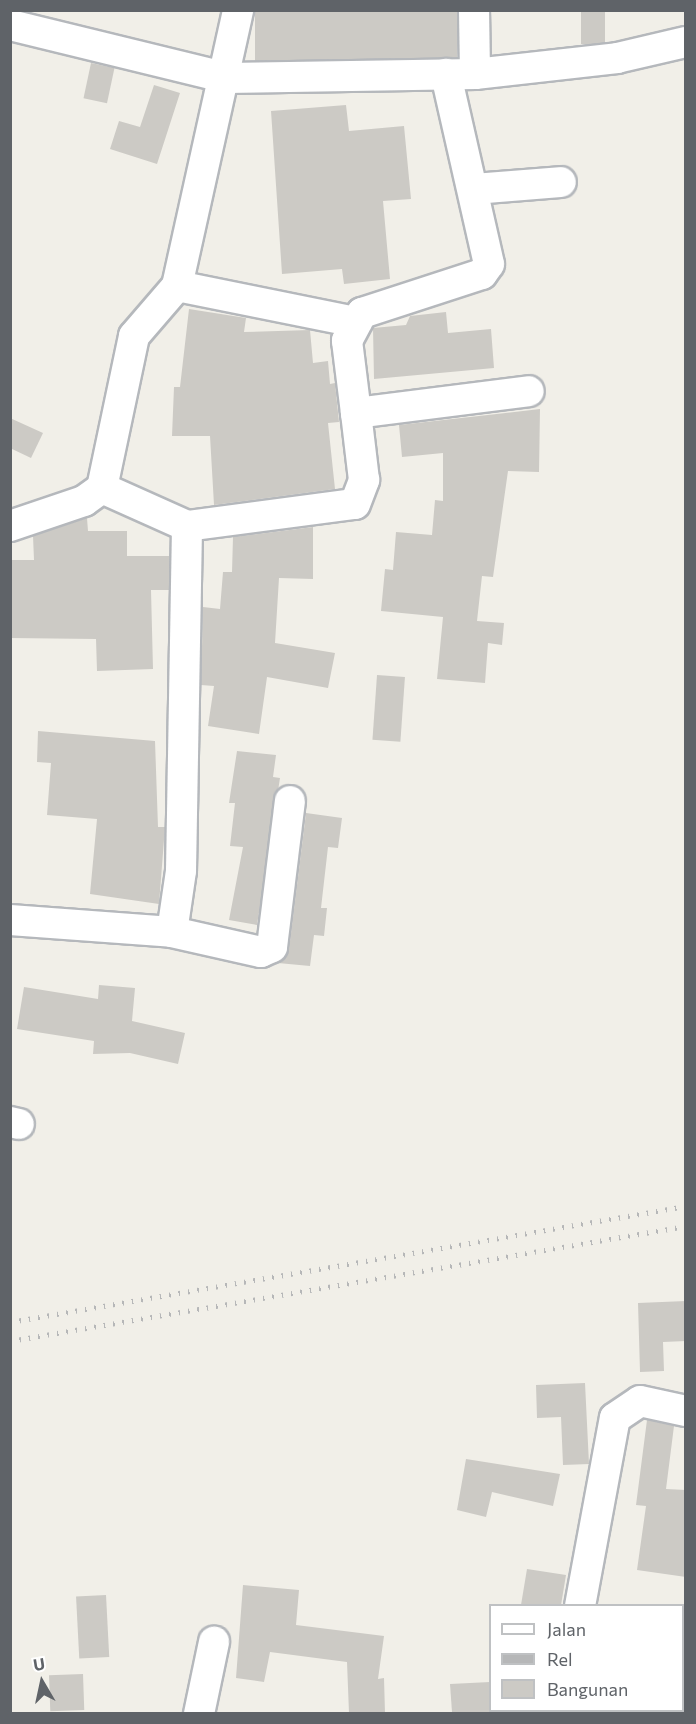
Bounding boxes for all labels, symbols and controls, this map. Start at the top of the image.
legend [489,1604,684,1712]
text: Jalan [547,1618,586,1640]
text: Rel [547,1648,573,1670]
north arrow [12,1652,72,1712]
text: U [32,1653,46,1674]
text: Bangunan [547,1678,628,1700]

